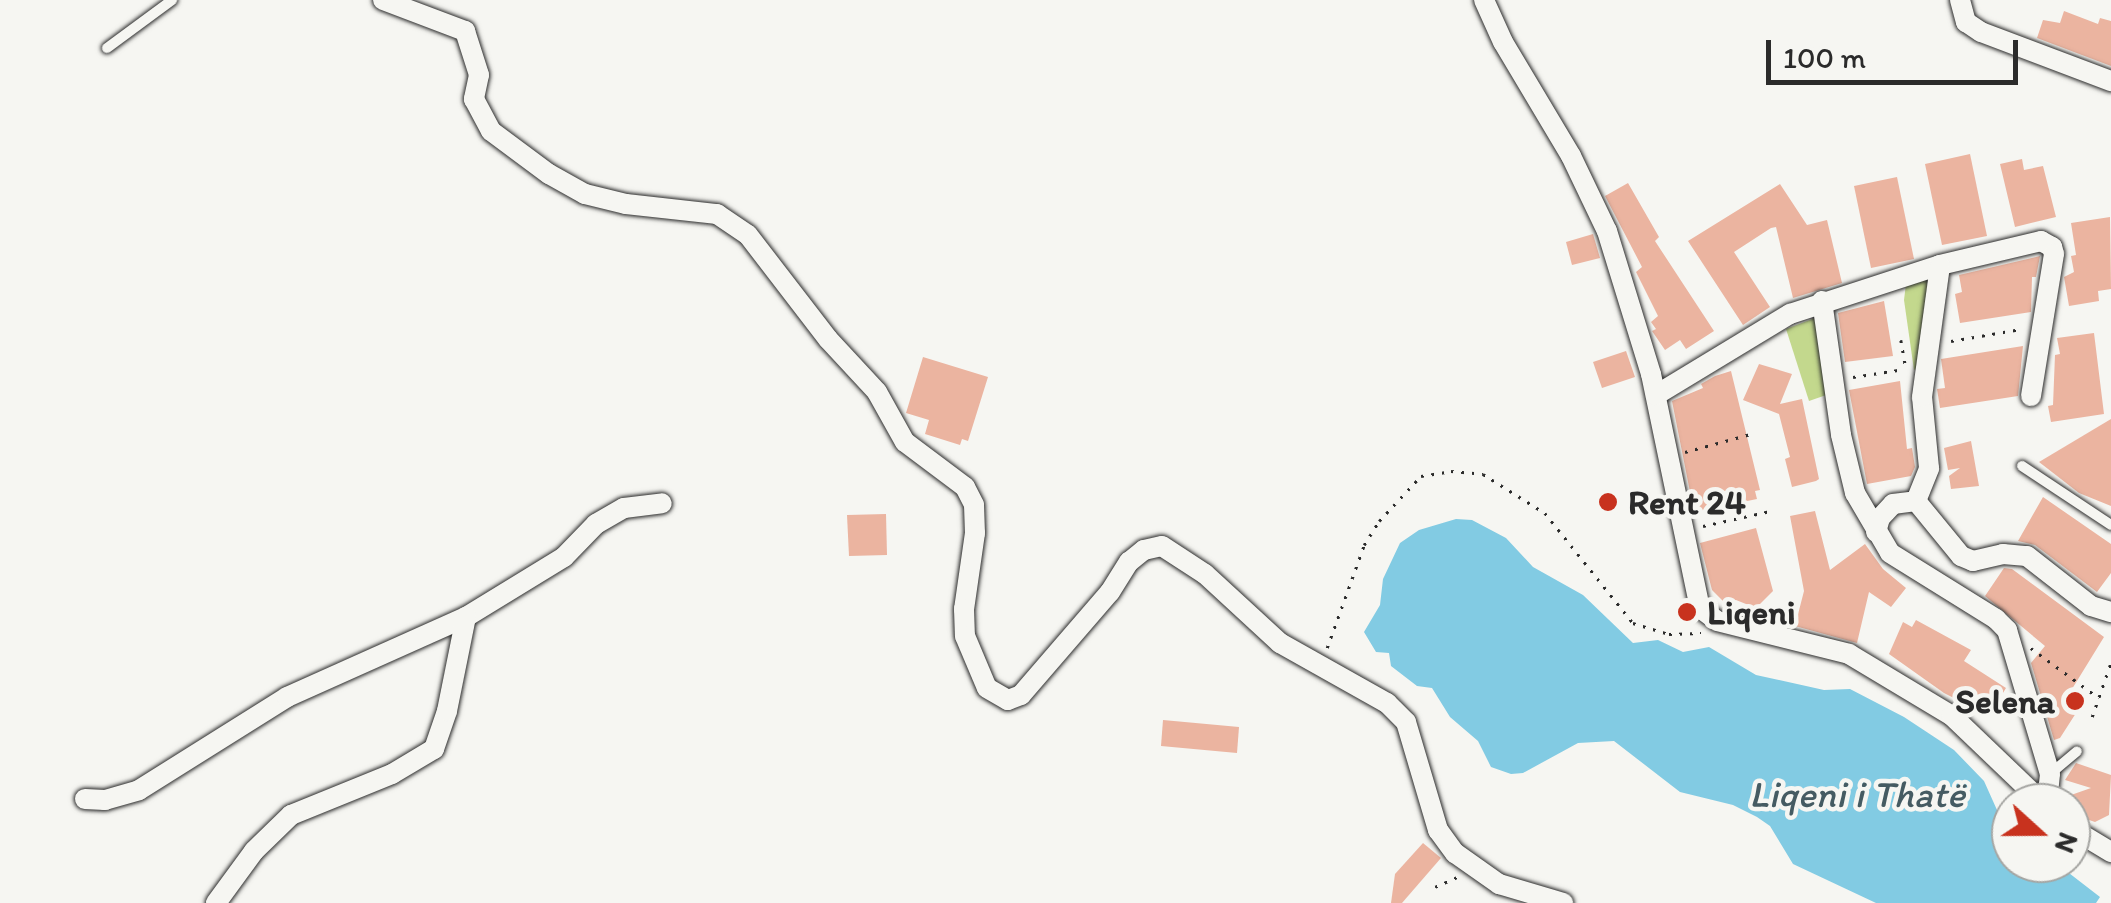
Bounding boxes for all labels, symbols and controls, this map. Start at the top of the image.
scale bar [1771,20,2024,82]
text: 100 m [1783,39,1866,76]
place label: Rent 24 [1628,481,1746,523]
marker: Rent 24 [1597,491,1619,513]
place label: Liqeni [1707,591,1796,633]
marker: Liqeni [1676,601,1698,623]
place label: Selena [1955,680,2055,722]
marker: Selena [2064,690,2086,712]
water label: Liqeni i Thatë [1748,772,1966,818]
north arrow [1991,783,2091,883]
text: N [2048,828,2086,858]

